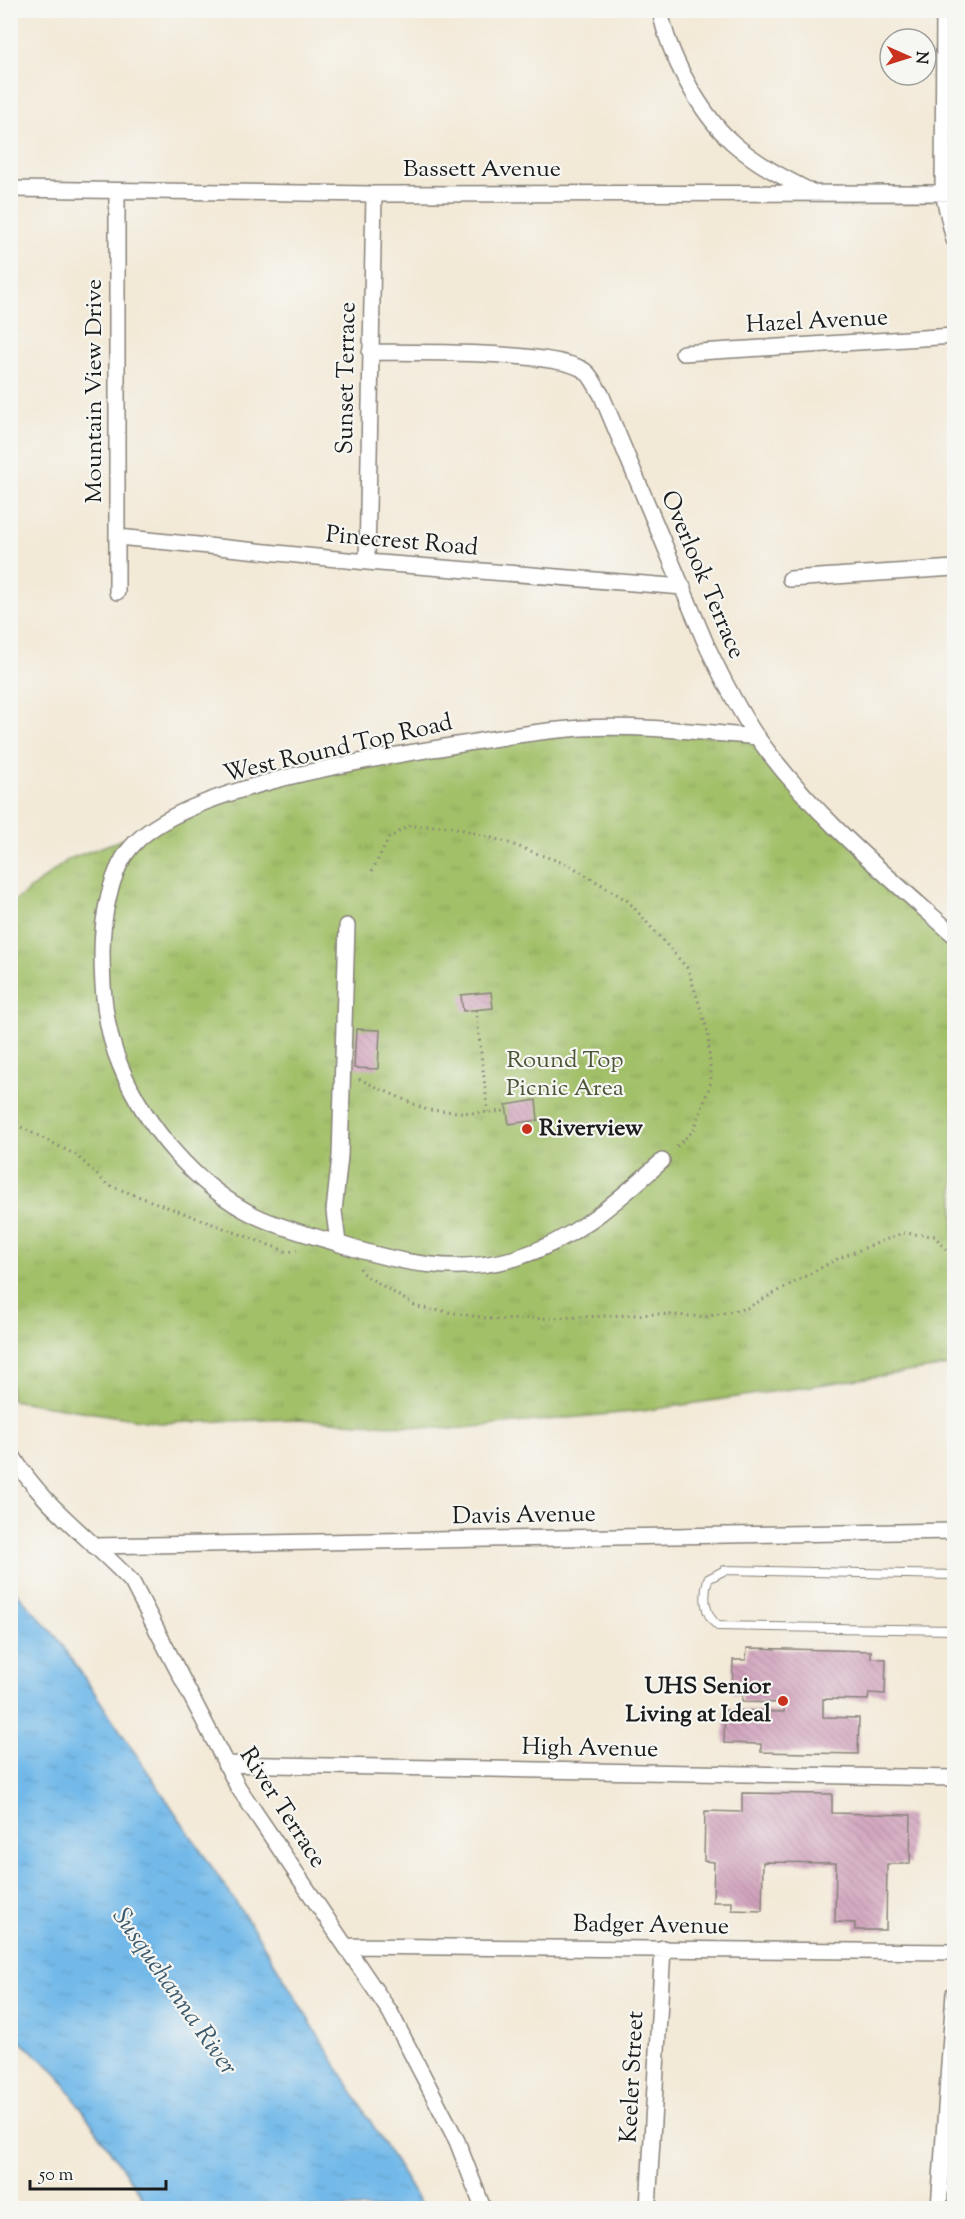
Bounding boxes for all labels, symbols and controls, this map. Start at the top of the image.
north arrow [878,27,938,87]
text: N [909,51,932,65]
street label: Bassett Avenue [403,153,561,187]
street label: Mountain View Drive [78,279,112,503]
street label: Sunset Terrace [329,301,365,455]
street label: Hazel Avenue [745,301,889,343]
street label: Overlook Terrace [651,486,753,664]
street label: Pinecrest Road [324,518,480,566]
street label: West Round Top Road [220,706,456,792]
park label: Round Top Picnic Area [506,1044,624,1106]
place label: Riverview [539,1112,643,1146]
marker: Riverview [520,1122,534,1136]
street label: Davis Avenue [452,1498,596,1534]
place label: UHS Senior Living at Ideal [625,1670,772,1732]
marker: UHS Senior Living at Ideal [776,1694,790,1708]
street label: High Avenue [521,1731,659,1767]
street label: River Terrace [230,1741,334,1875]
water label: Susquehanna River [102,1901,246,2083]
street label: Badger Avenue [573,1908,729,1944]
street label: Keeler Street [613,2010,653,2144]
scale bar [30,2153,166,2191]
text: 50 m [38,2163,74,2189]

